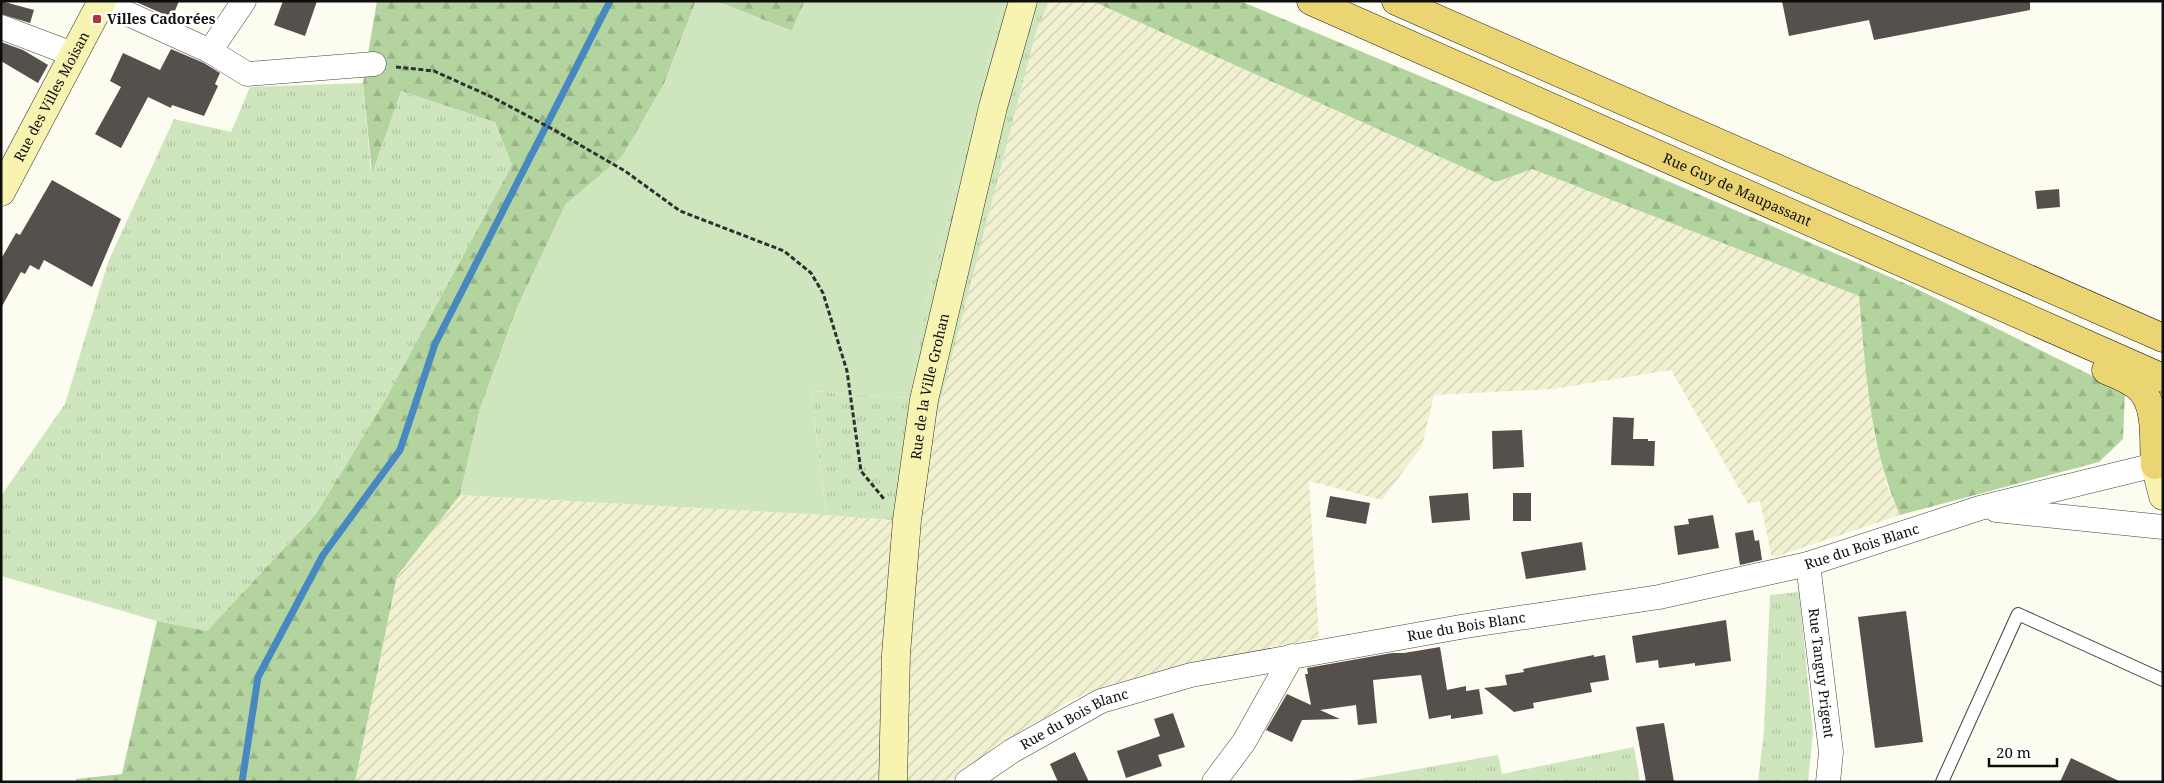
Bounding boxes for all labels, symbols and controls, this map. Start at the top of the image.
place label: Villes Cadorées [107,9,216,28]
marker: Villes Cadorées [91,13,103,25]
street label: Rue des Villes Moisan [9,28,93,165]
street label: Rue Guy de Maupassant [1660,148,1815,230]
street label: Rue de la Ville Grohan [906,311,953,461]
street label: Rue du Bois Blanc [1802,518,1921,574]
street label: Rue du Bois Blanc [1406,607,1527,645]
street label: Rue Tanguy Prigent [1804,607,1839,739]
street label: Rue du Bois Blanc [1016,684,1130,754]
scale bar [1989,736,2056,768]
text: 20 m [1996,742,2031,762]

